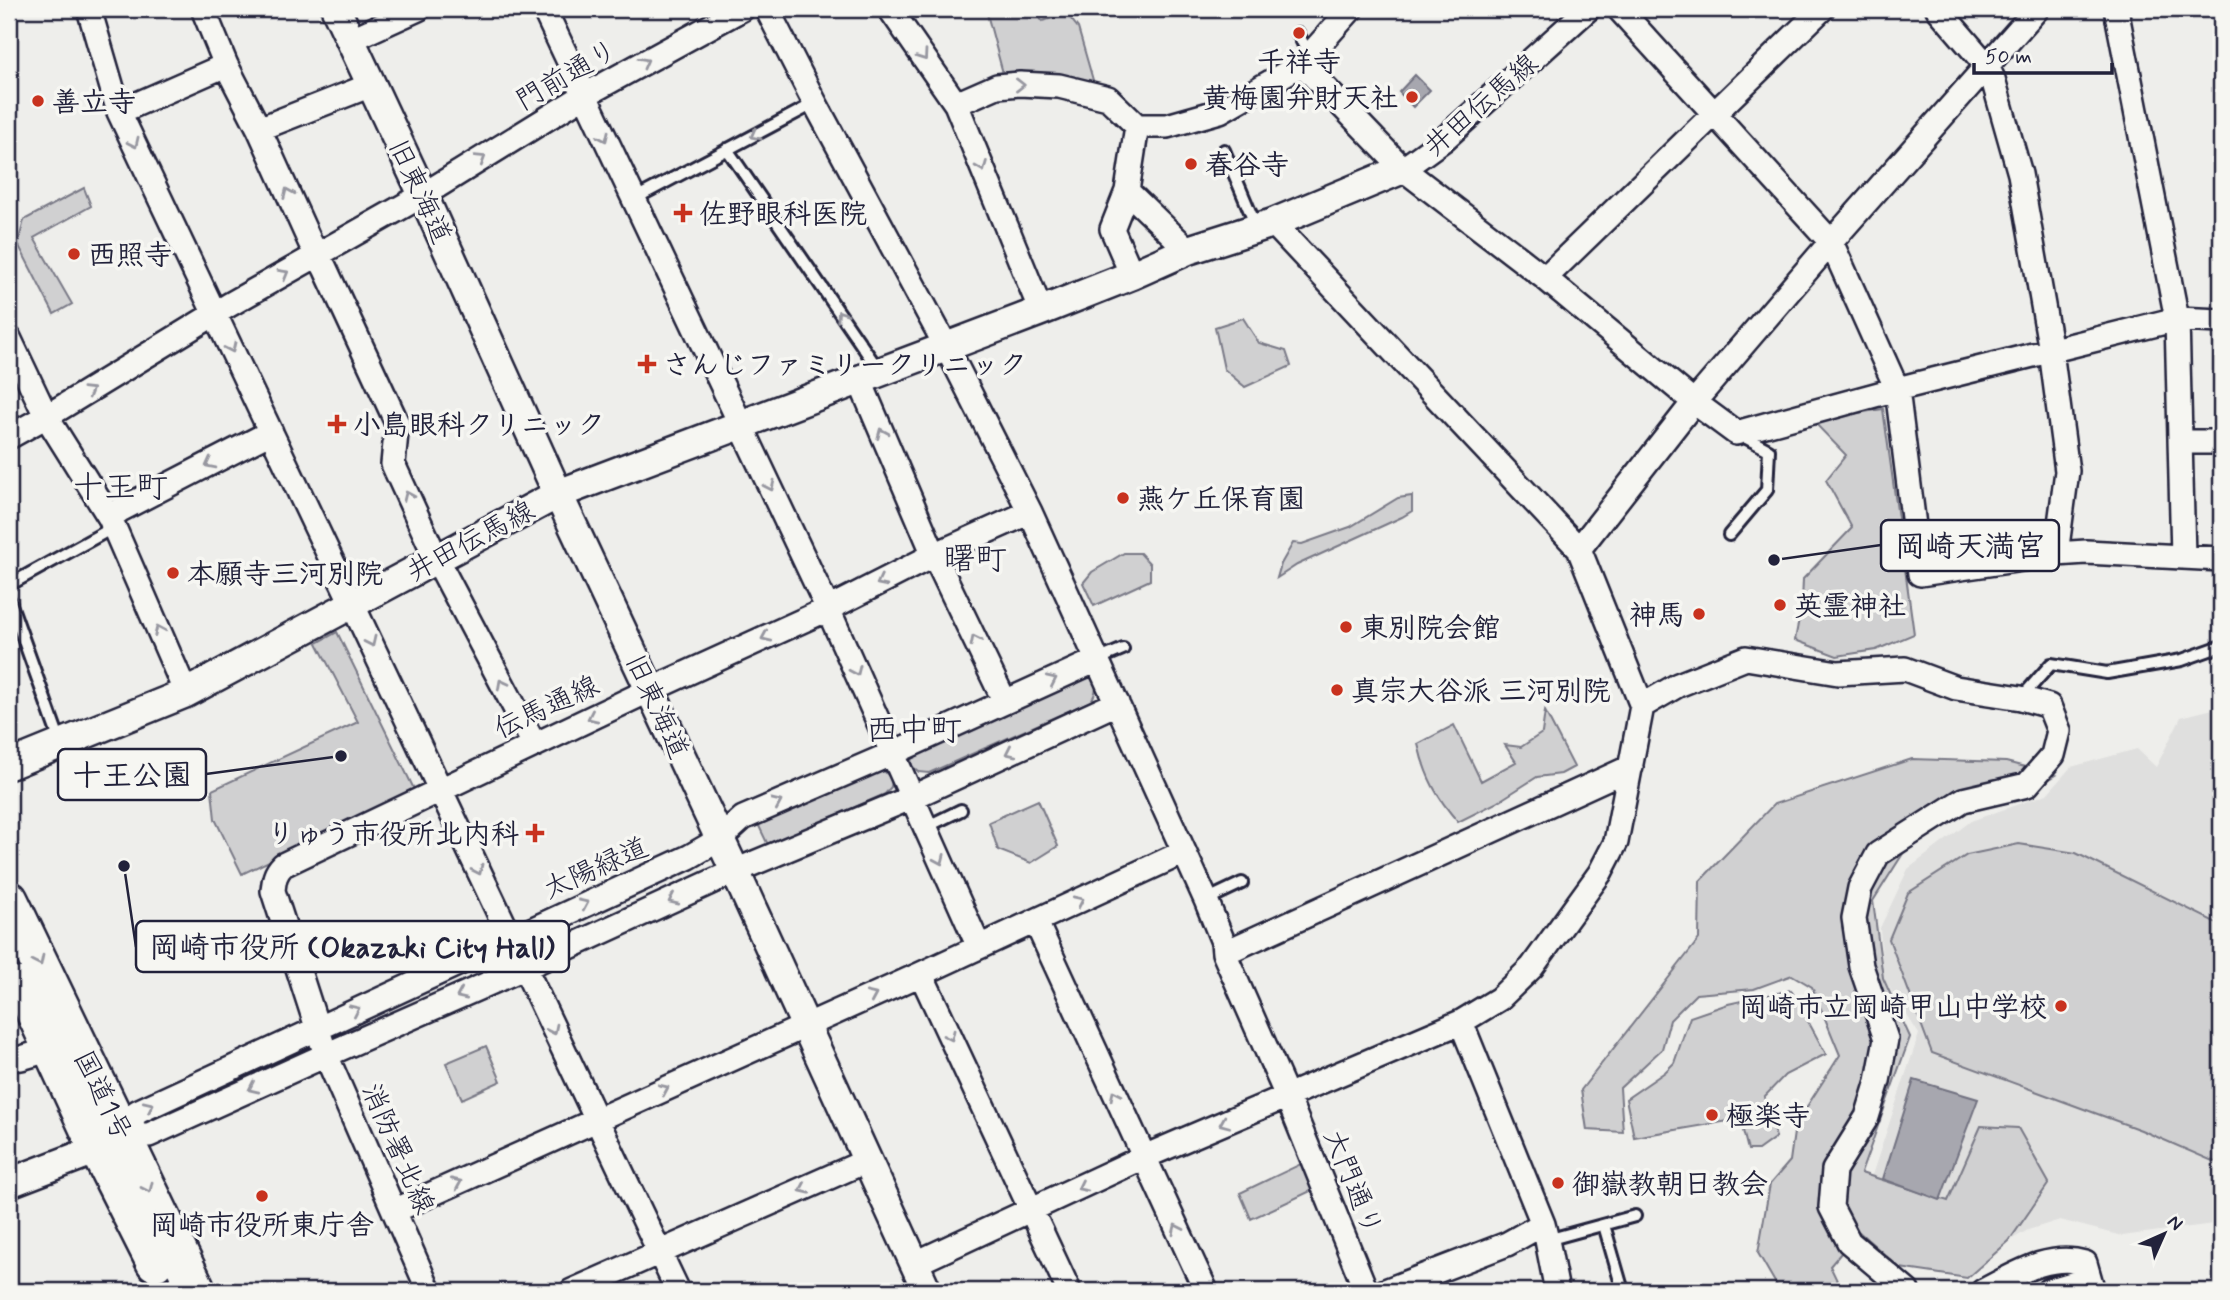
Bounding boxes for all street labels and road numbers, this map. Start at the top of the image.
street label: 門前通り [509,32,625,120]
street label: 井田伝馬線 [1417,46,1547,166]
street label: 旧東海道 [378,133,459,251]
street label: 井田伝馬線 [401,493,542,591]
street label: 旧東海道 [615,648,696,766]
street label: 伝馬通線 [488,668,606,749]
street label: 太陽緑道 [537,830,655,909]
street label: 国道1号 [64,1045,140,1148]
street label: 消防署北線 [351,1078,442,1220]
street label: 大門通り [1314,1124,1390,1242]

